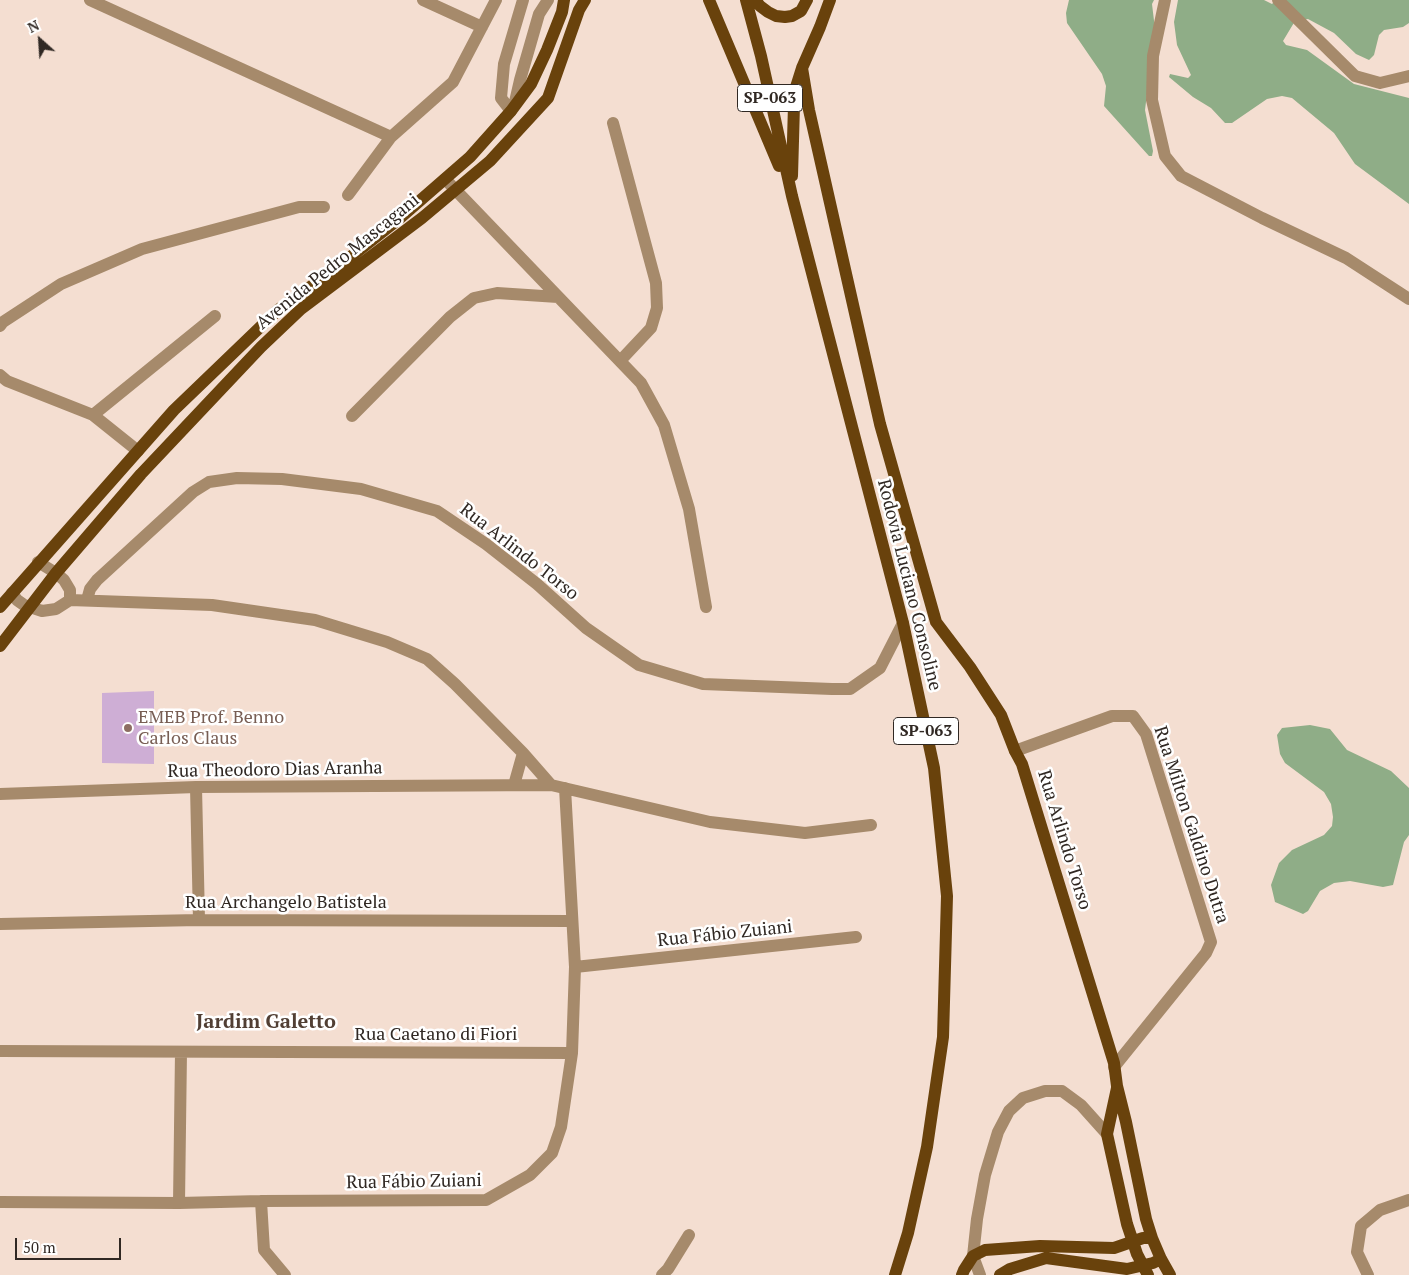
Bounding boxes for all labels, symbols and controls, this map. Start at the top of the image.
north arrow [15,15,65,65]
text: N [24,15,42,37]
road number: SP-063 [738,85,802,112]
street label: Avenida Pedro Mascagani [252,190,424,334]
street label: Rodovia Luciano Consoline [872,477,946,693]
street label: Rua Arlindo Torso [455,499,583,605]
place label: EMEB Prof. Benno Carlos Claus [138,707,284,750]
road number: SP-063 [894,718,958,744]
marker: EMEB Prof. Benno Carlos Claus [122,722,134,734]
street label: Rua Milton Galdino Dutra [1149,723,1233,927]
street label: Rua Theodoro Dias Aranha [167,757,383,783]
street label: Rua Arlindo Torso [1032,768,1096,912]
street label: Rua Archangelo Batistela [185,892,387,914]
street label: Rua Fábio Zuiani [656,916,794,952]
district label: Jardim Galetto [196,1010,336,1034]
street label: Rua Caetano di Fiori [354,1024,518,1046]
street label: Rua Fábio Zuiani [346,1170,482,1194]
scale bar [18,1228,124,1260]
text: 50 m [23,1237,56,1257]

